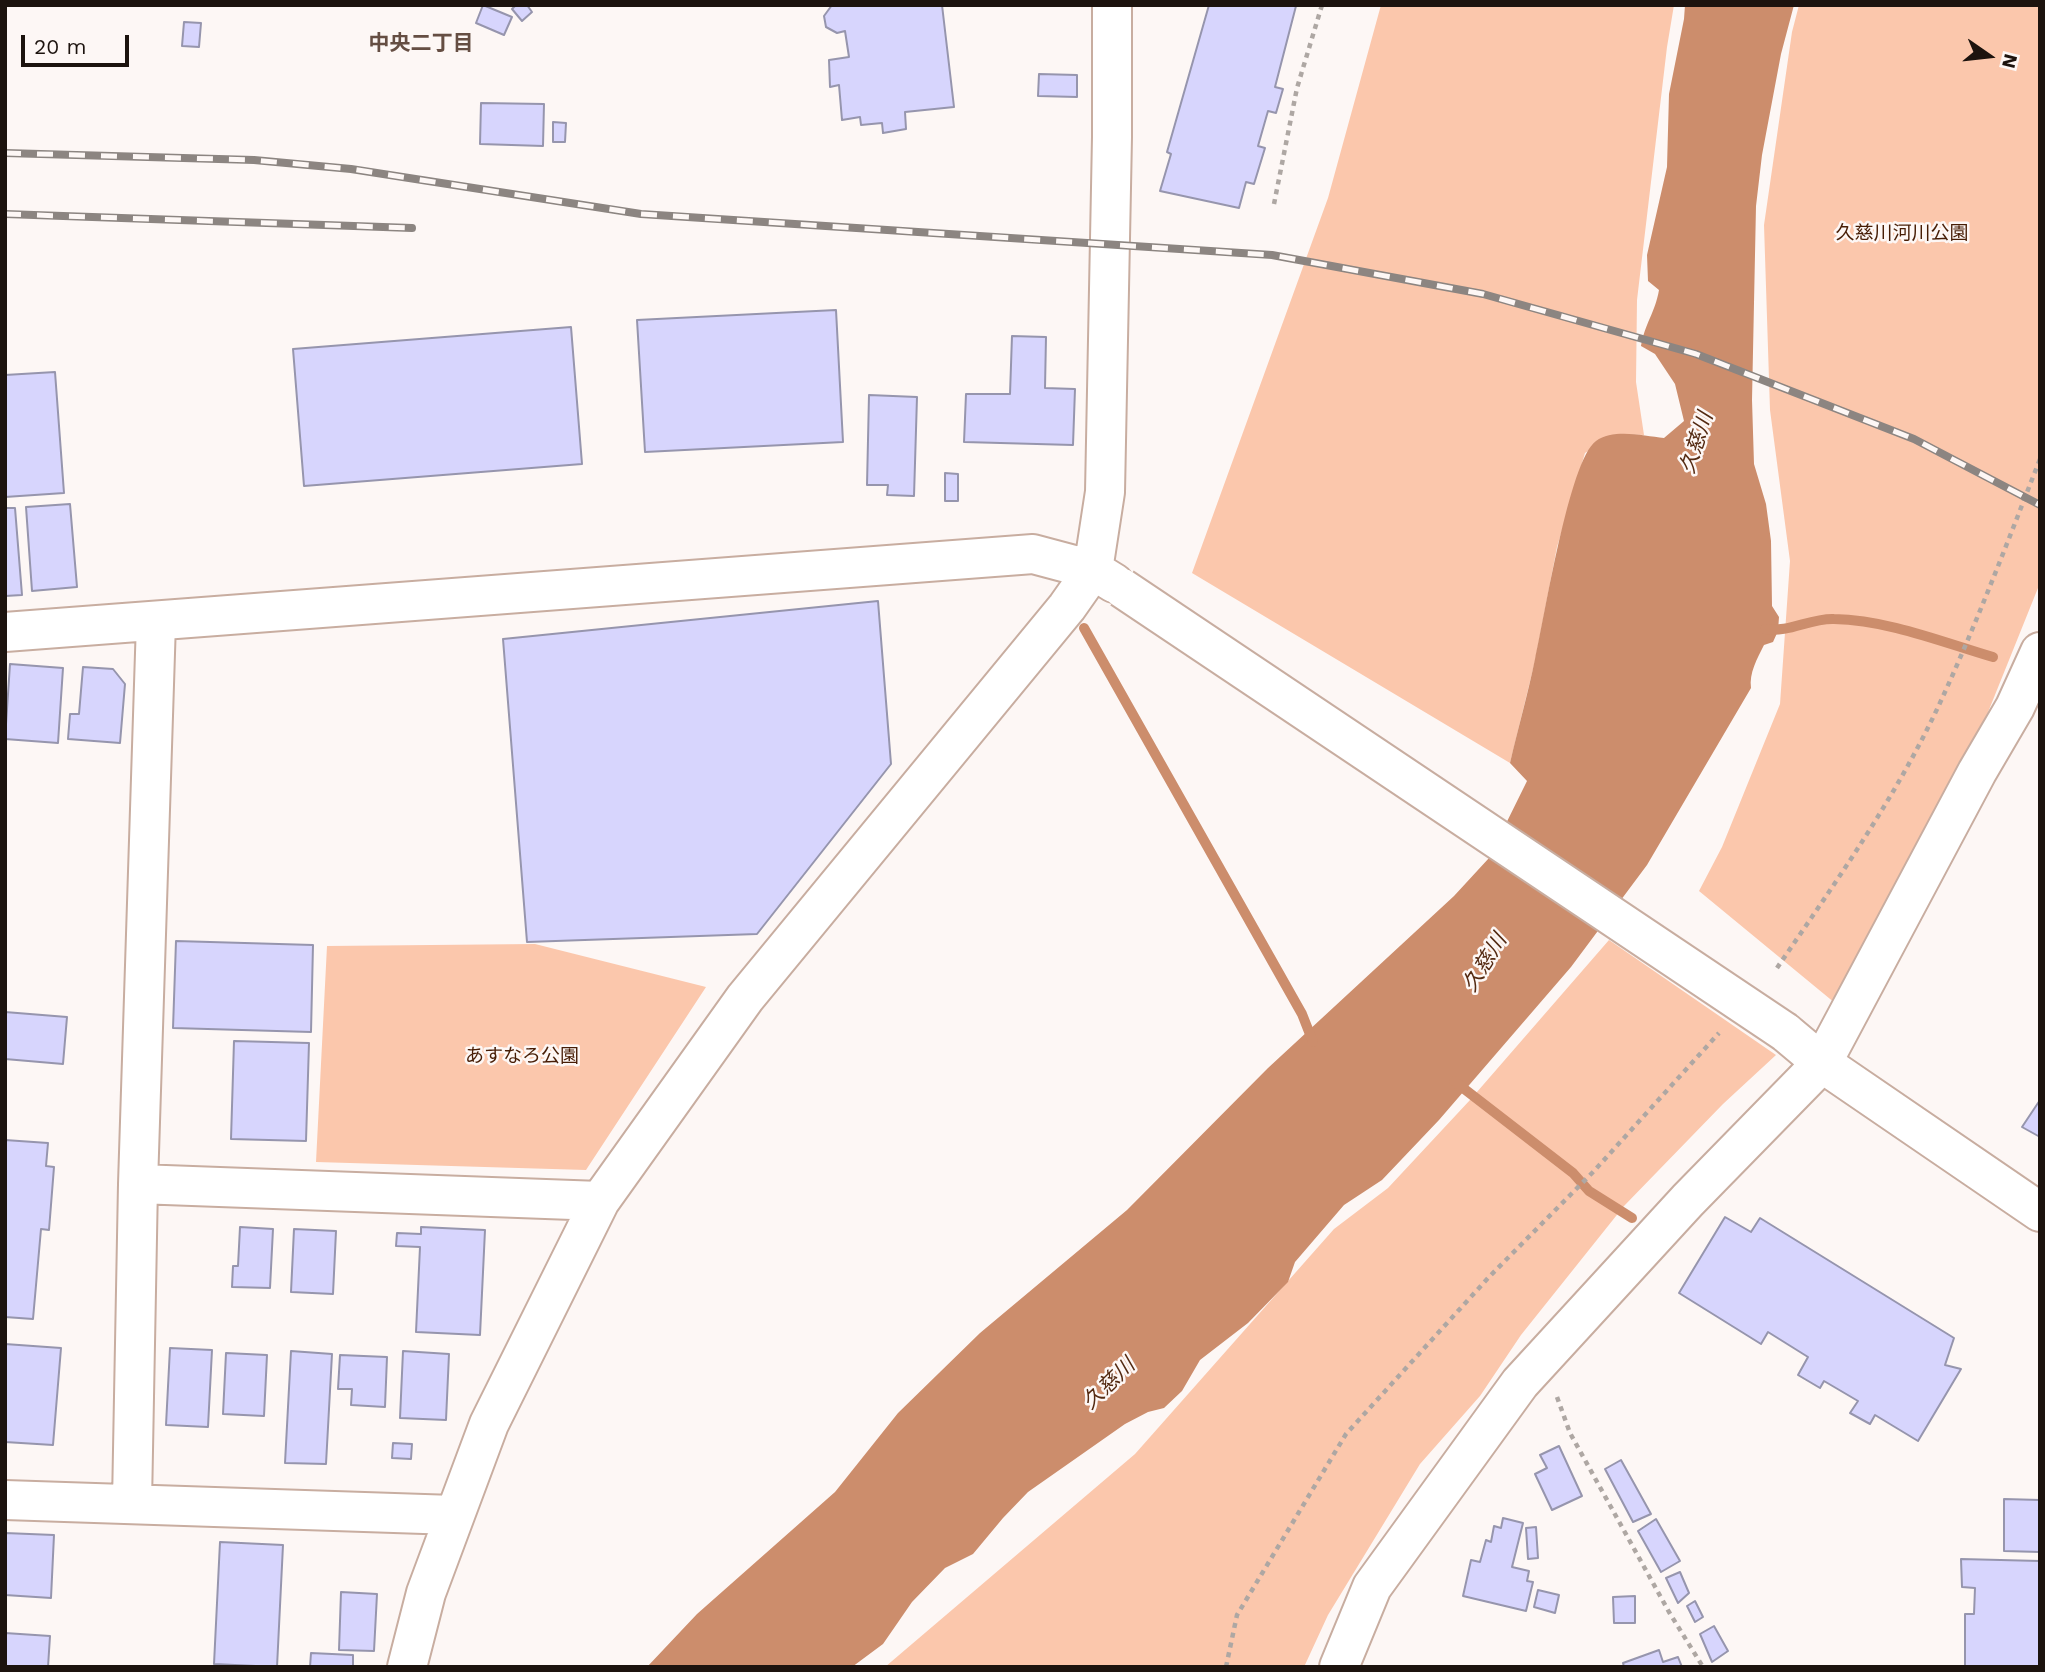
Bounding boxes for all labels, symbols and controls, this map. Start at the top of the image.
scale bar [24,21,133,65]
north arrow [1954,21,2024,91]
district label: 中央二丁目 [369,31,473,57]
text: 20 m [34,34,86,59]
text: N [1997,52,2023,71]
park label: 久慈川河川公園 [1836,222,1968,244]
water label: 久慈川 [1675,409,1719,477]
water label: 久慈川 [1458,930,1512,996]
park label: あすなろ公園 [465,1045,579,1067]
water label: 久慈川 [1078,1353,1140,1415]

